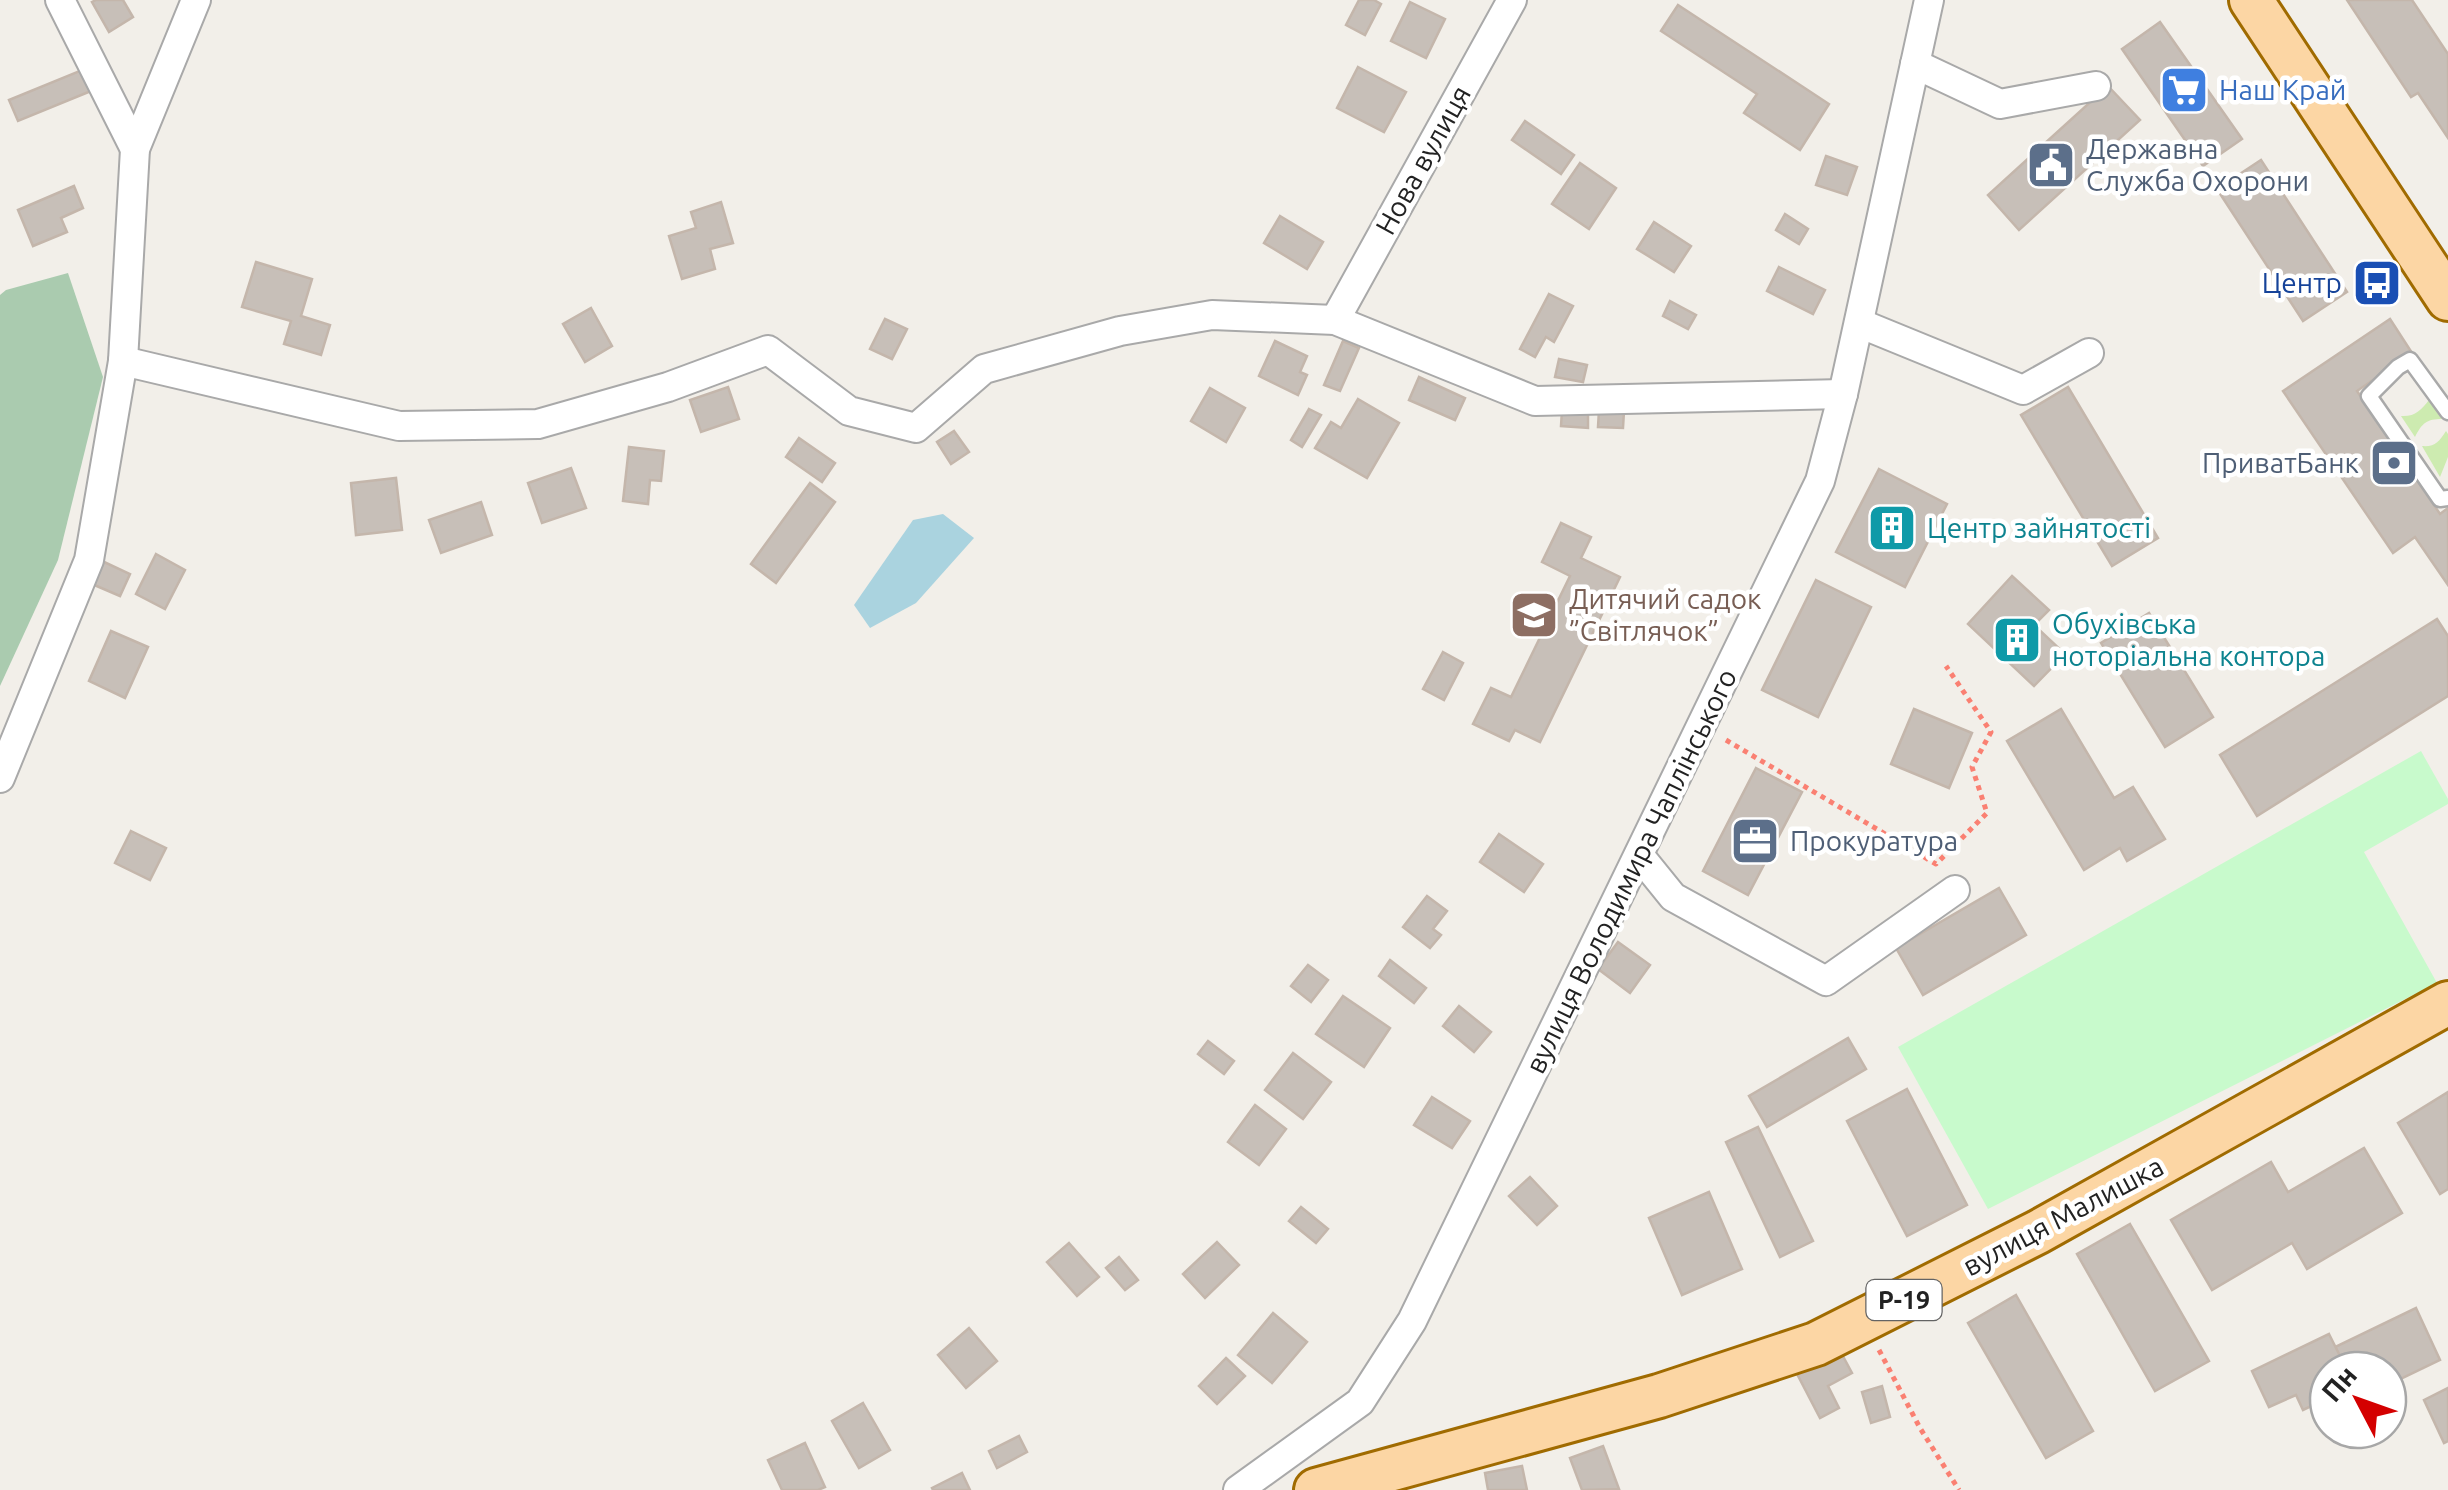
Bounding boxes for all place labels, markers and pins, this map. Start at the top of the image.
supermarket icon: Наш Край [2158,64,2210,116]
place label: Наш Край [2219,74,2346,105]
place label: Державна Служба Охорони [2086,133,2309,196]
public building icon: Державна Служба Охорони [2025,139,2077,191]
bus stop icon: Центр [2351,257,2403,309]
place label: Центр [2262,267,2342,298]
bank icon: ПриватБанк [2368,437,2420,489]
place label: ПриватБанк [2202,447,2359,478]
building icon: Центр зайнятості [1866,502,1918,554]
place label: Центр зайнятості [1927,512,2151,543]
place label: Дитячий садок ”Світлячок” [1569,583,1761,646]
school or university icon: Дитячий садок ”Світлячок” [1508,589,1560,641]
place label: Обухівська ноторіальна контора [2052,608,2325,671]
building icon: Обухівська ноторіальна контора [1991,614,2043,666]
office icon: Прокуратура [1729,815,1781,867]
place label: Прокуратура [1790,825,1958,856]

